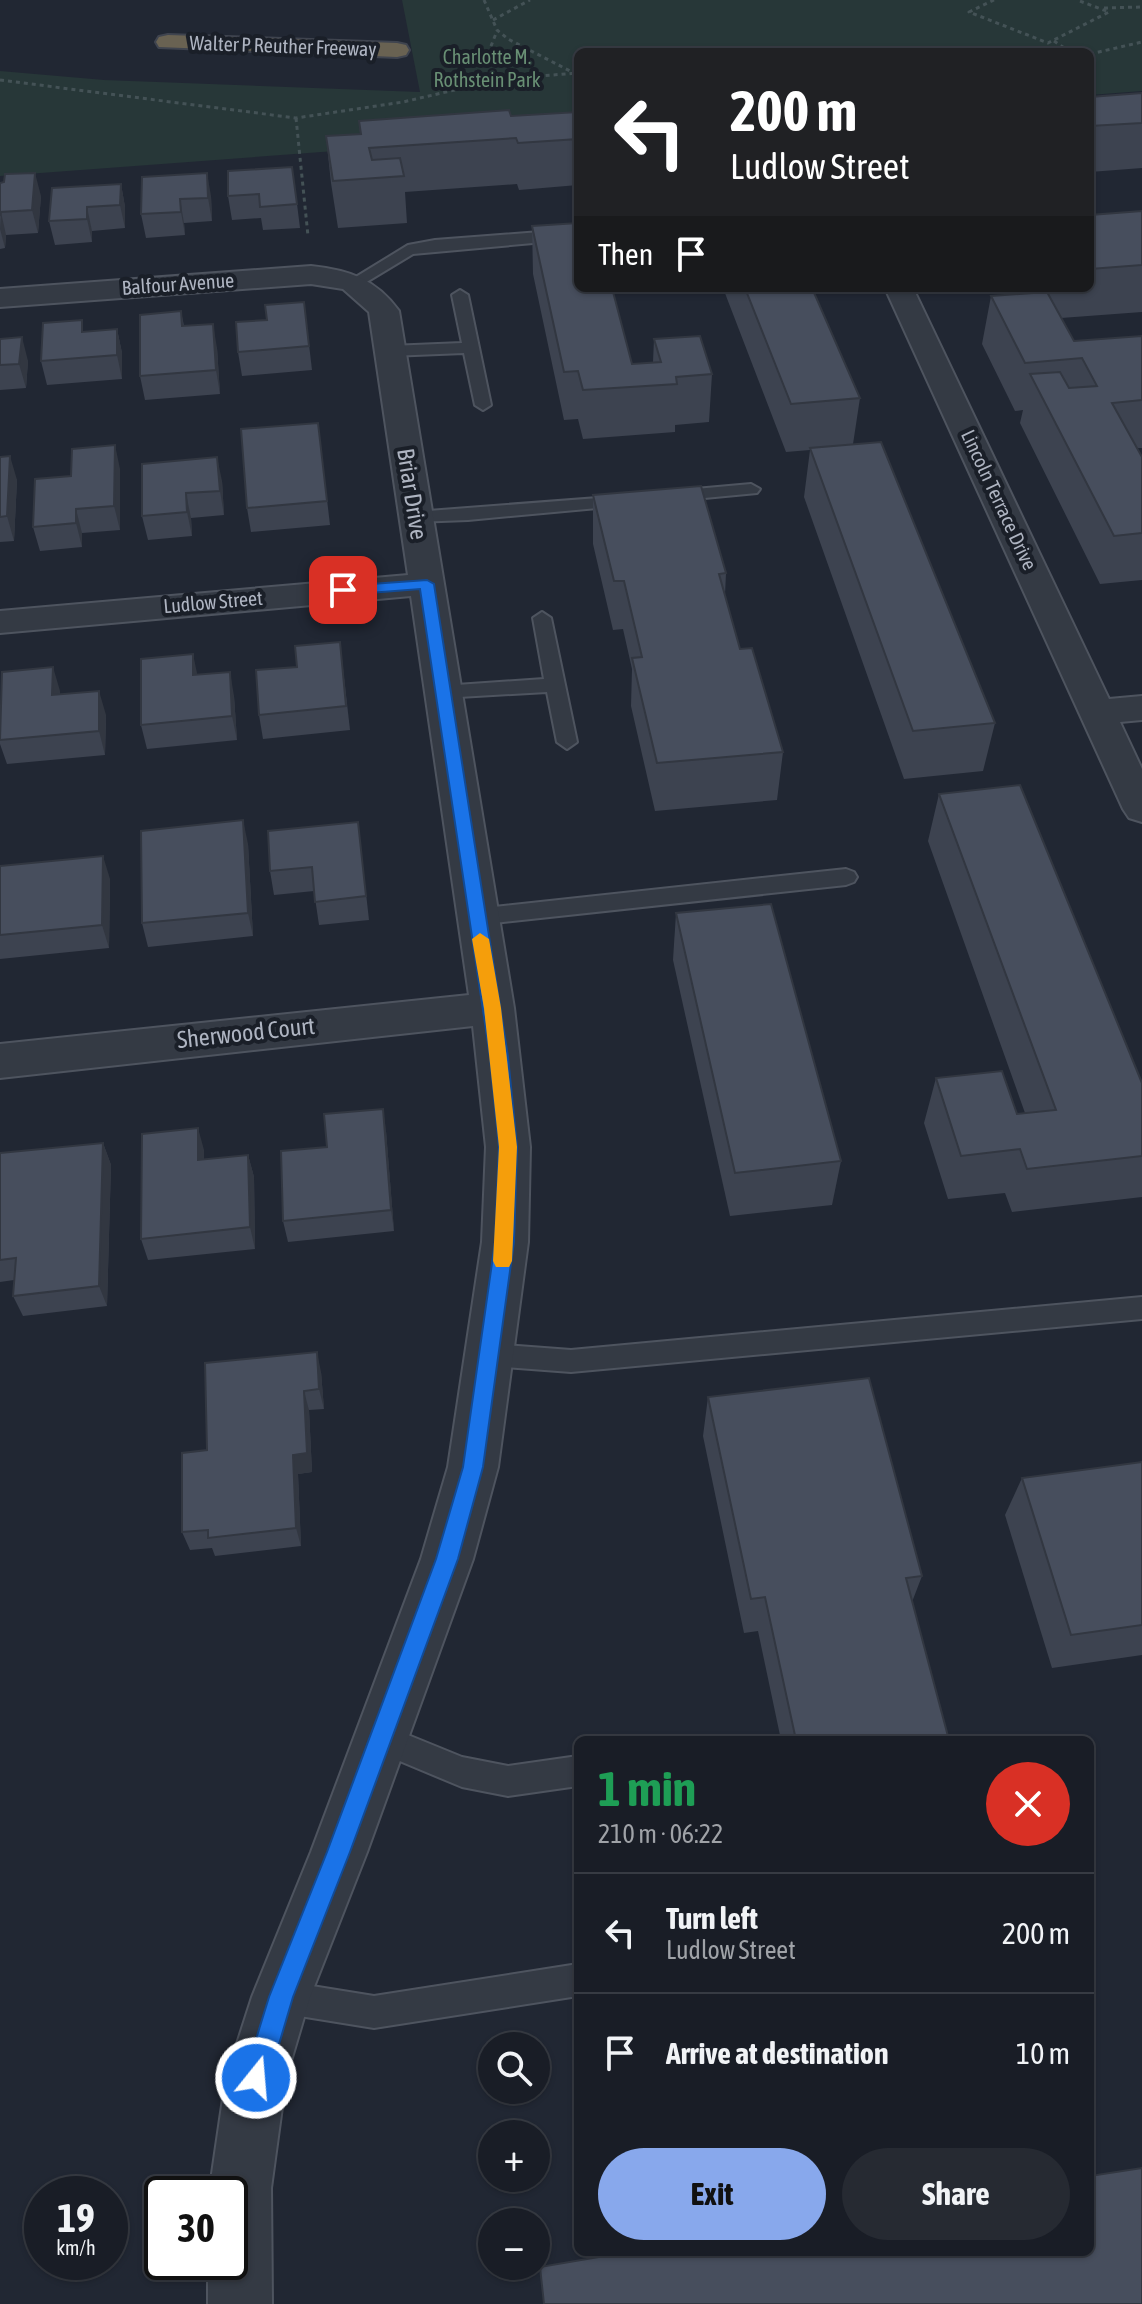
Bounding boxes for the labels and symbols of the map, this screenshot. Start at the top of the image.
street label: Walter P Reuther Freeway [189,31,377,60]
park label: Charlotte M. Rothstein Park [434,45,541,91]
street label: Balfour Avenue [121,268,235,299]
street label: Lincoln Terrace Drive [957,426,1042,574]
street label: Briar Drive [392,446,433,542]
pin [309,556,377,624]
street label: Ludlow Street [162,586,264,617]
street label: Sherwood Court [176,1012,316,1053]
position arrow [214,2036,298,2120]
speed limit sign: 30 [144,2176,248,2280]

